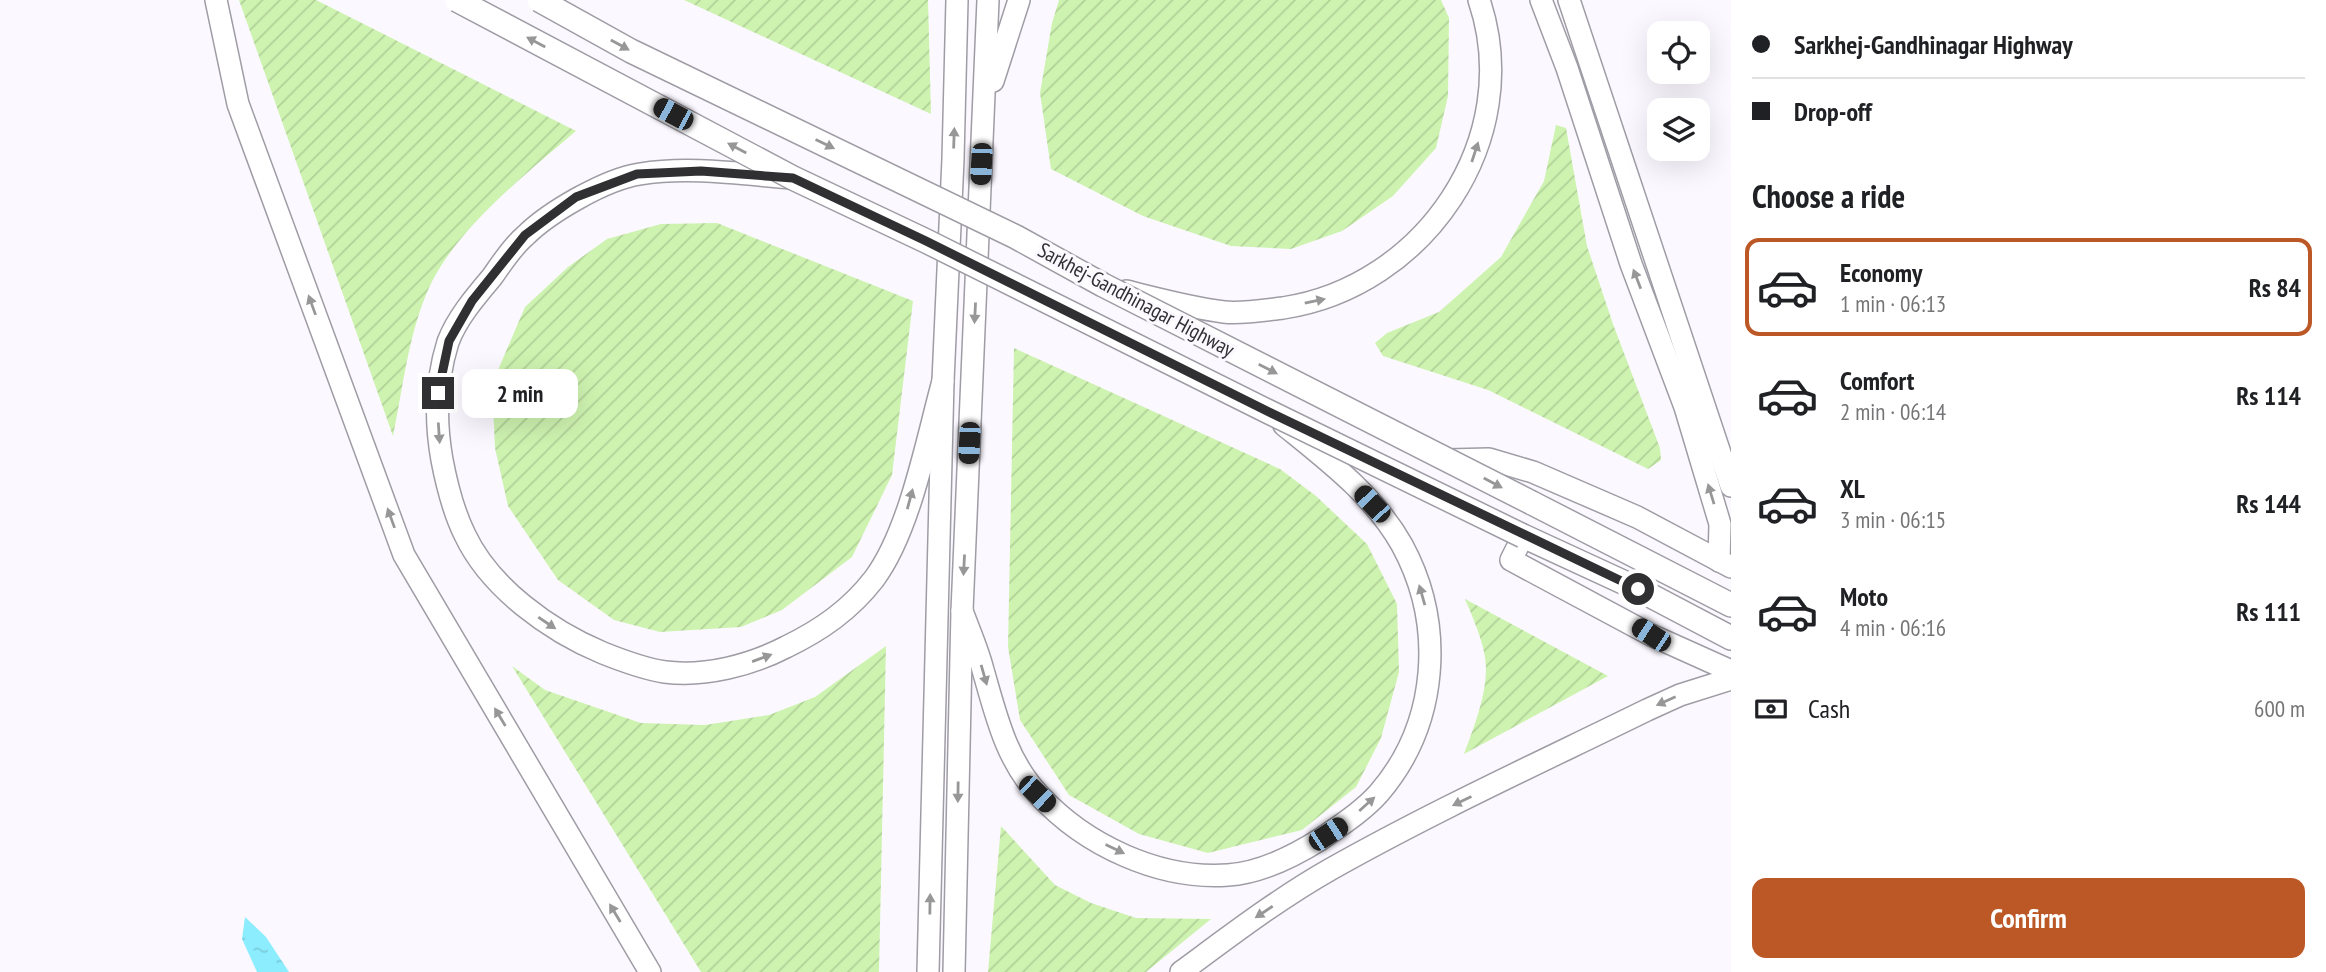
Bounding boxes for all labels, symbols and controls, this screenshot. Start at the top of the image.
map controls [1647,21,1710,161]
button: locate [1647,21,1710,84]
text: Sarkhej-Gandhinagar Highway [1794,28,2073,61]
one-way arrow [526,36,546,47]
one-way arrow [610,39,630,51]
car [650,95,697,133]
text: Drop-off [1794,95,1872,128]
button: layers [1647,98,1710,161]
one-way arrow [948,126,959,148]
one-way arrow [815,138,835,150]
one-way arrow [1470,141,1481,162]
one-way arrow [727,142,747,154]
car [970,142,993,186]
text: Choose a ride [1752,175,1905,217]
street label: Sarkhej-Gandhinagar Highway [1033,236,1239,363]
icon: car [1756,256,1819,319]
text: Economy [1840,256,1922,289]
one-way arrow [1631,269,1642,290]
text: Rs 84 [2249,271,2301,304]
text: 1 min · 06:13 [1840,289,1946,318]
one-way arrow [306,294,317,315]
one-way arrow [1304,295,1326,306]
one-way arrow [969,302,980,324]
one-way arrow [1258,363,1278,374]
icon: car [1756,364,1819,427]
text: Comfort [1840,364,1914,397]
callout: 2 min [462,368,578,418]
route end [422,377,454,409]
text: 2 min [497,379,543,408]
text: Rs 114 [2236,379,2301,412]
text: 2 min · 06:14 [1840,397,1946,426]
car [958,421,981,465]
one-way arrow [434,422,445,444]
icon: car [1756,472,1819,535]
text: XL [1840,472,1865,505]
one-way arrow [1483,477,1503,488]
car [1350,481,1395,527]
one-way arrow [1706,484,1716,505]
text: Rs 144 [2236,487,2301,520]
one-way arrow [905,488,916,510]
text: 3 min · 06:15 [1840,505,1946,534]
one-way arrow [385,508,396,529]
one-way arrow [958,554,969,576]
route start [1622,573,1654,605]
icon: car [1756,580,1819,643]
text: Moto [1840,580,1888,613]
one-way arrow [1416,584,1427,606]
text: Rs 111 [2236,595,2301,628]
text: 4 min · 06:16 [1840,613,1946,642]
car [1628,615,1675,655]
one-way arrow [537,616,557,629]
one-way arrow [751,652,772,663]
one-way arrow [980,665,990,686]
icon: cash [1752,690,1790,728]
text: Cash [1808,692,1850,725]
text: 600 m [2254,694,2305,723]
one-way arrow [1656,696,1677,707]
one-way arrow [494,708,506,727]
car [1015,772,1060,816]
one-way arrow [952,781,964,803]
one-way arrow [1452,795,1472,806]
one-way arrow [1358,796,1375,812]
car [1305,814,1352,854]
one-way arrow [1105,844,1125,855]
button: Confirm [1752,878,2305,958]
one-way arrow [924,893,936,915]
one-way arrow [609,904,622,923]
one-way arrow [1254,905,1273,918]

